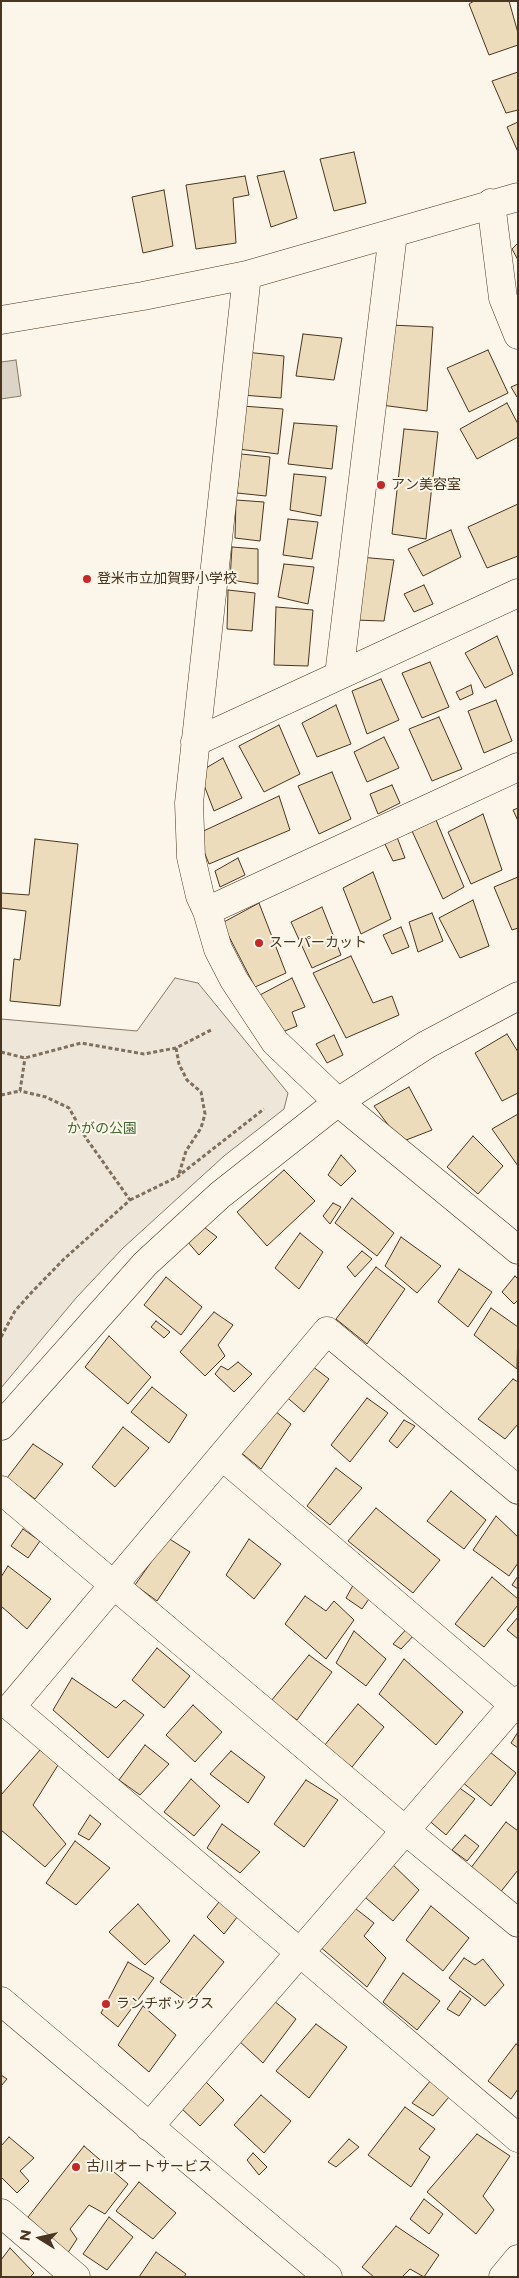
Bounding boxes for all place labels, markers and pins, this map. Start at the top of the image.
place label: アン美容室 [391,477,461,493]
marker: アン美容室 [375,479,387,491]
place label: 登米市立加賀野小学校 [97,571,237,587]
marker: 登米市立加賀野小学校 [81,573,93,585]
place label: スーパーカット [269,935,367,951]
marker: スーパーカット [253,937,265,949]
place label: ランチボックス [116,1996,214,2012]
marker: ランチボックス [100,1998,112,2010]
place label: 古川オートサービス [86,2159,212,2175]
marker: 古川オートサービス [70,2161,82,2173]

